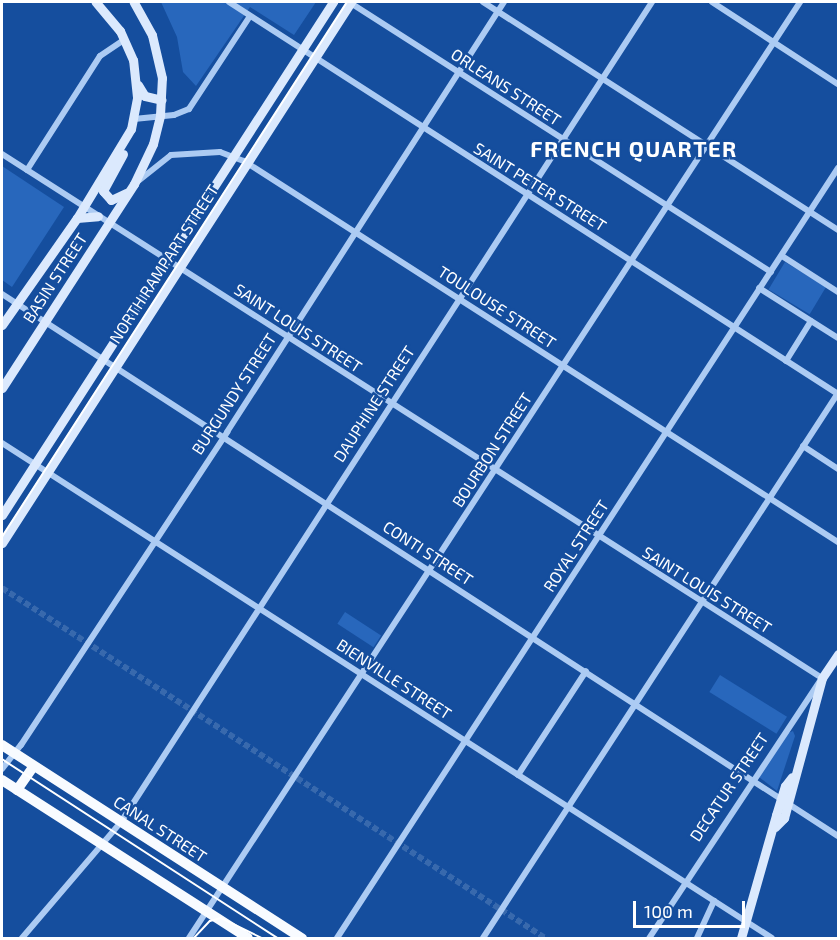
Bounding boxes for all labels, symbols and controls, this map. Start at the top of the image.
street label: ORLEANS STREET [448,44,564,130]
district label: FRENCH QUARTER [530,136,738,162]
street label: SAINT PETER STREET [470,138,610,236]
street label: NORTH RAMPART STREET [105,181,223,347]
street label: BASIN STREET [19,229,91,327]
street label: TOULOUSE STREET [434,262,560,352]
street label: SAINT LOUIS STREET [230,279,366,377]
street label: BURGUNDY STREET [188,330,280,458]
street label: DAUPHINE STREET [329,342,419,466]
street label: BOURBON STREET [448,389,536,511]
street label: ROYAL STREET [539,496,613,596]
street label: CONTI STREET [379,517,477,589]
street label: SAINT LOUIS STREET [639,542,775,638]
street label: BIENVILLE STREET [333,635,455,723]
street label: DECATUR STREET [686,729,772,845]
street label: CANAL STREET [110,792,210,866]
scale bar [636,889,748,927]
text: 100 m [644,900,693,922]

